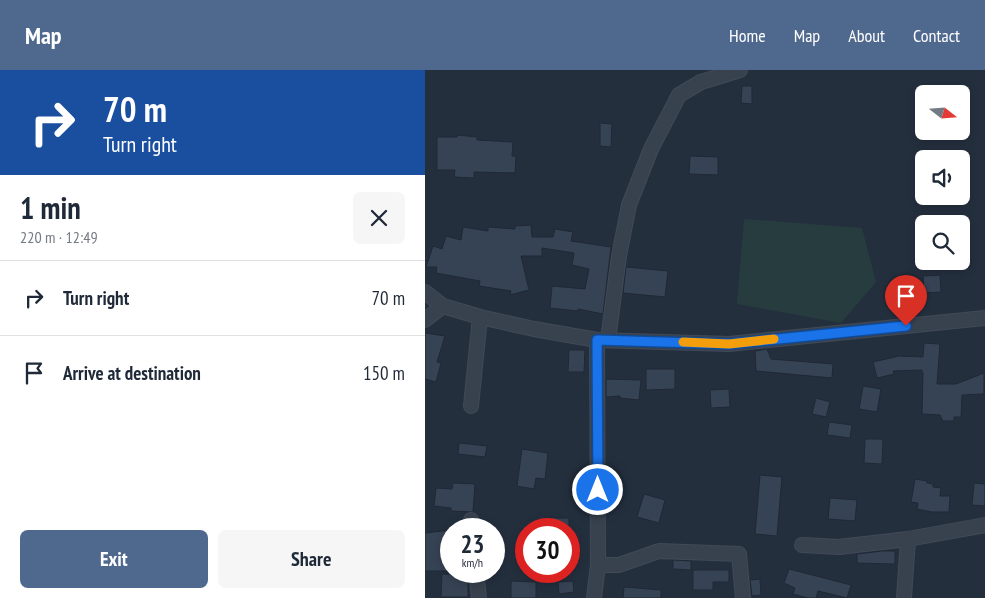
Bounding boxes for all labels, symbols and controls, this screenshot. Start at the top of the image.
text: Map [25,20,62,51]
text: Home [729,24,766,47]
text: Map [794,24,820,47]
text: About [848,24,885,47]
text: Contact [913,24,960,47]
north arrow [915,85,970,140]
map controls [915,85,970,270]
text: 70 m [103,86,167,132]
icon: right [20,90,85,155]
text: Turn right [103,130,177,158]
button: sound [915,150,970,205]
text: 1 min [20,188,81,227]
button: close [353,192,405,244]
button: search [915,215,970,270]
text: 220 m · 12:49 [20,227,98,247]
pin [885,275,927,326]
icon: arrive [892,282,920,310]
icon: right [20,284,48,312]
text: Turn right [63,286,129,310]
text: 70 m [372,286,405,310]
icon: arrive [20,359,48,387]
text: Arrive at destination [63,361,201,385]
text: 150 m [363,361,405,385]
position arrow [571,463,623,515]
speed limit sign: 30 [515,518,580,583]
text: 23 [461,528,484,560]
button: Exit [20,530,208,588]
button: Share [218,530,405,588]
text: km/h [462,555,483,570]

